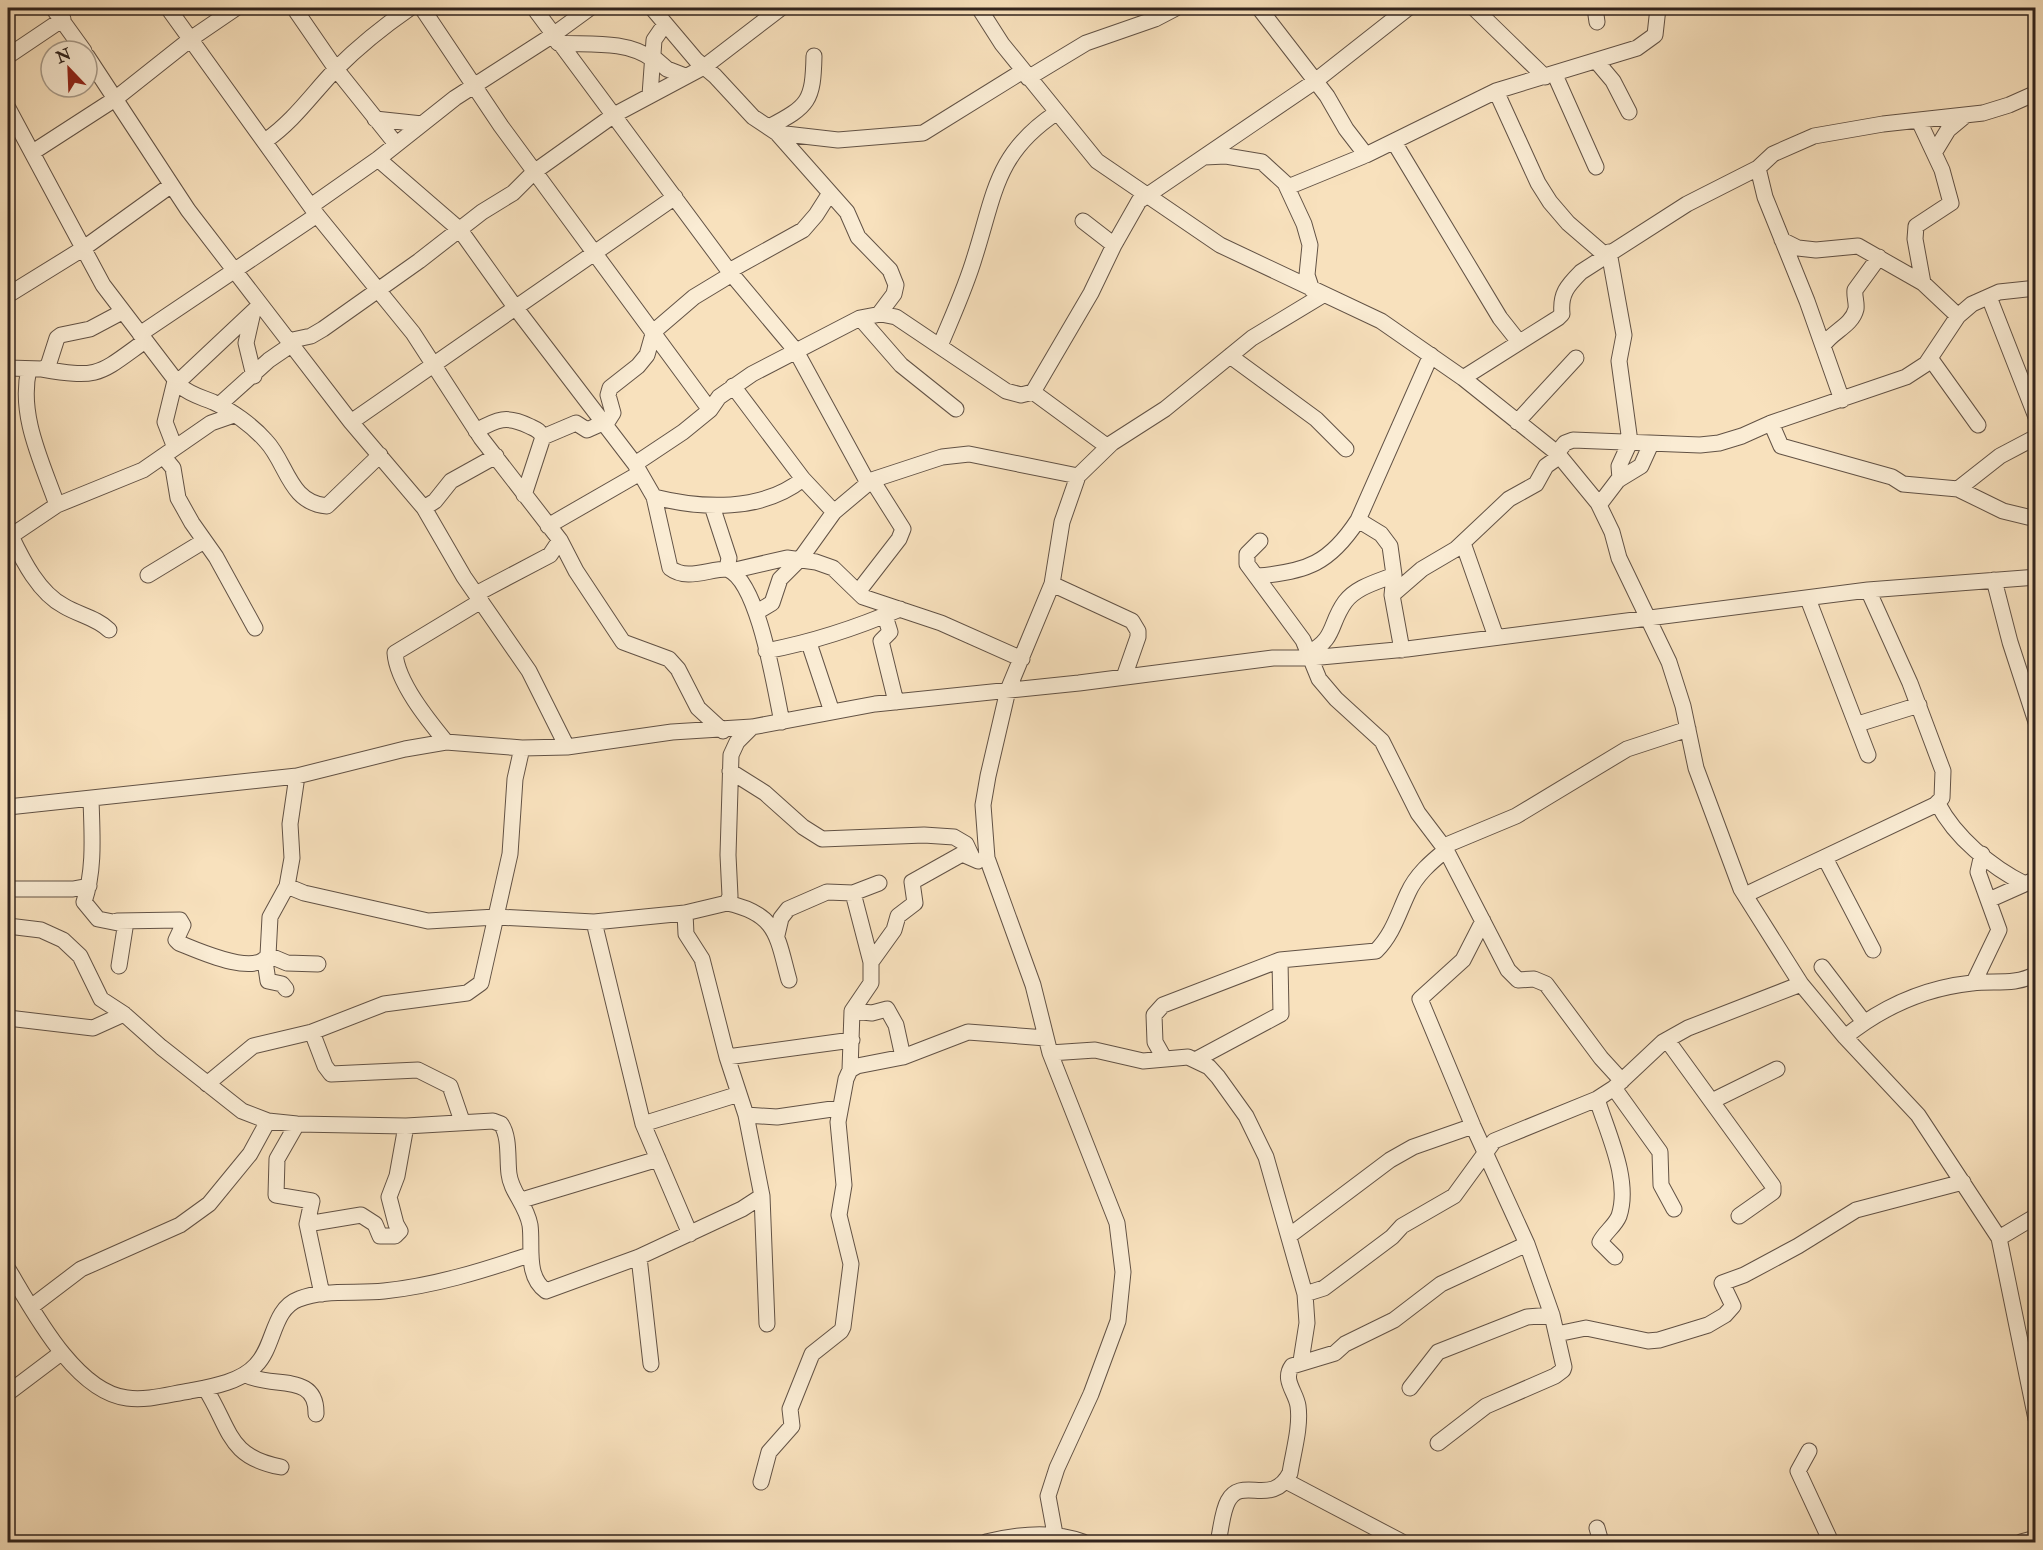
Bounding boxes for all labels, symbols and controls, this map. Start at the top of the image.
north arrow [39,39,99,99]
text: N [52,44,75,69]

